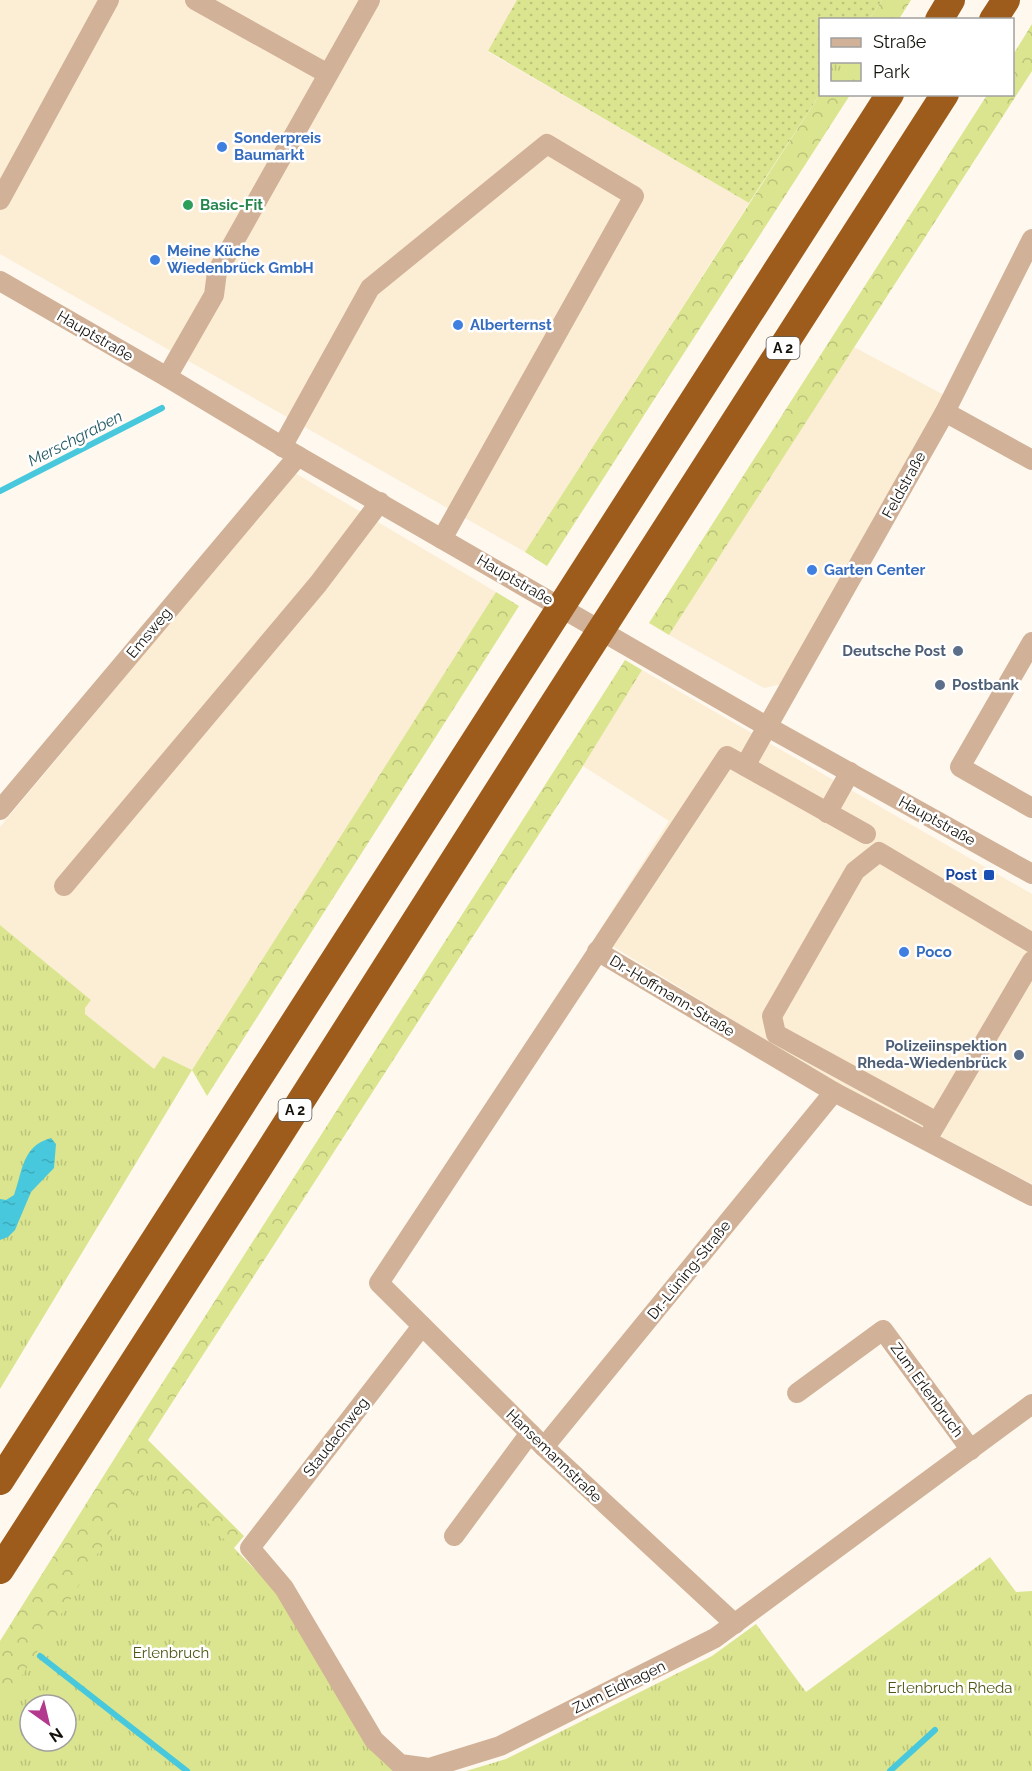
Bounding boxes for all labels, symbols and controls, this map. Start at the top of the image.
legend [819,18,1014,96]
text: Straße [873,31,927,52]
text: Park [873,61,910,82]
place label: Sonderpreis Baumarkt [234,129,321,164]
marker: Sonderpreis Baumarkt [215,140,229,154]
place label: Basic-Fit [200,196,263,214]
marker: Basic-Fit [181,198,195,212]
place label: Meine Küche Wiedenbrück GmbH [167,242,314,277]
marker: Meine Küche Wiedenbrück GmbH [148,253,162,267]
street label: Hauptstraße [54,307,136,365]
place label: Alberternst [470,316,552,334]
marker: Alberternst [451,318,465,332]
road number: A 2 [766,337,800,359]
water label: Merschgraben [25,406,126,470]
street label: Feldstraße [878,448,930,521]
street label: Hauptstraße [474,551,556,609]
place label: Garten Center [824,561,926,579]
marker: Garten Center [805,563,819,577]
street label: Emsweg [123,604,175,662]
place label: Deutsche Post [842,642,946,660]
marker: Deutsche Post [951,644,965,658]
place label: Postbank [952,676,1020,694]
marker: Postbank [933,678,947,692]
street label: Hauptstraße [895,793,979,850]
place label: Post [946,866,977,884]
marker: Post [982,868,996,882]
place label: Poco [916,943,952,961]
marker: Poco [897,945,911,959]
street label: Dr.-Hoffmann-Straße [606,952,738,1040]
place label: Polizeiinspektion Rheda-Wiedenbrück [857,1037,1008,1072]
marker: Polizeiinspektion Rheda-Wiedenbrück [1012,1048,1026,1062]
road number: A 2 [278,1099,312,1121]
street label: Dr.-Lüning-Straße [644,1217,735,1323]
street label: Zum Erlenbruch [887,1339,967,1441]
street label: Staudachweg [300,1394,372,1480]
street label: Hansemannstraße [502,1406,606,1506]
park label: Erlenbruch [133,1644,209,1662]
street label: Zum Eidhagen [570,1657,668,1717]
park label: Erlenbruch Rheda [888,1679,1012,1697]
north arrow [18,1693,78,1753]
text: N [46,1724,66,1746]

